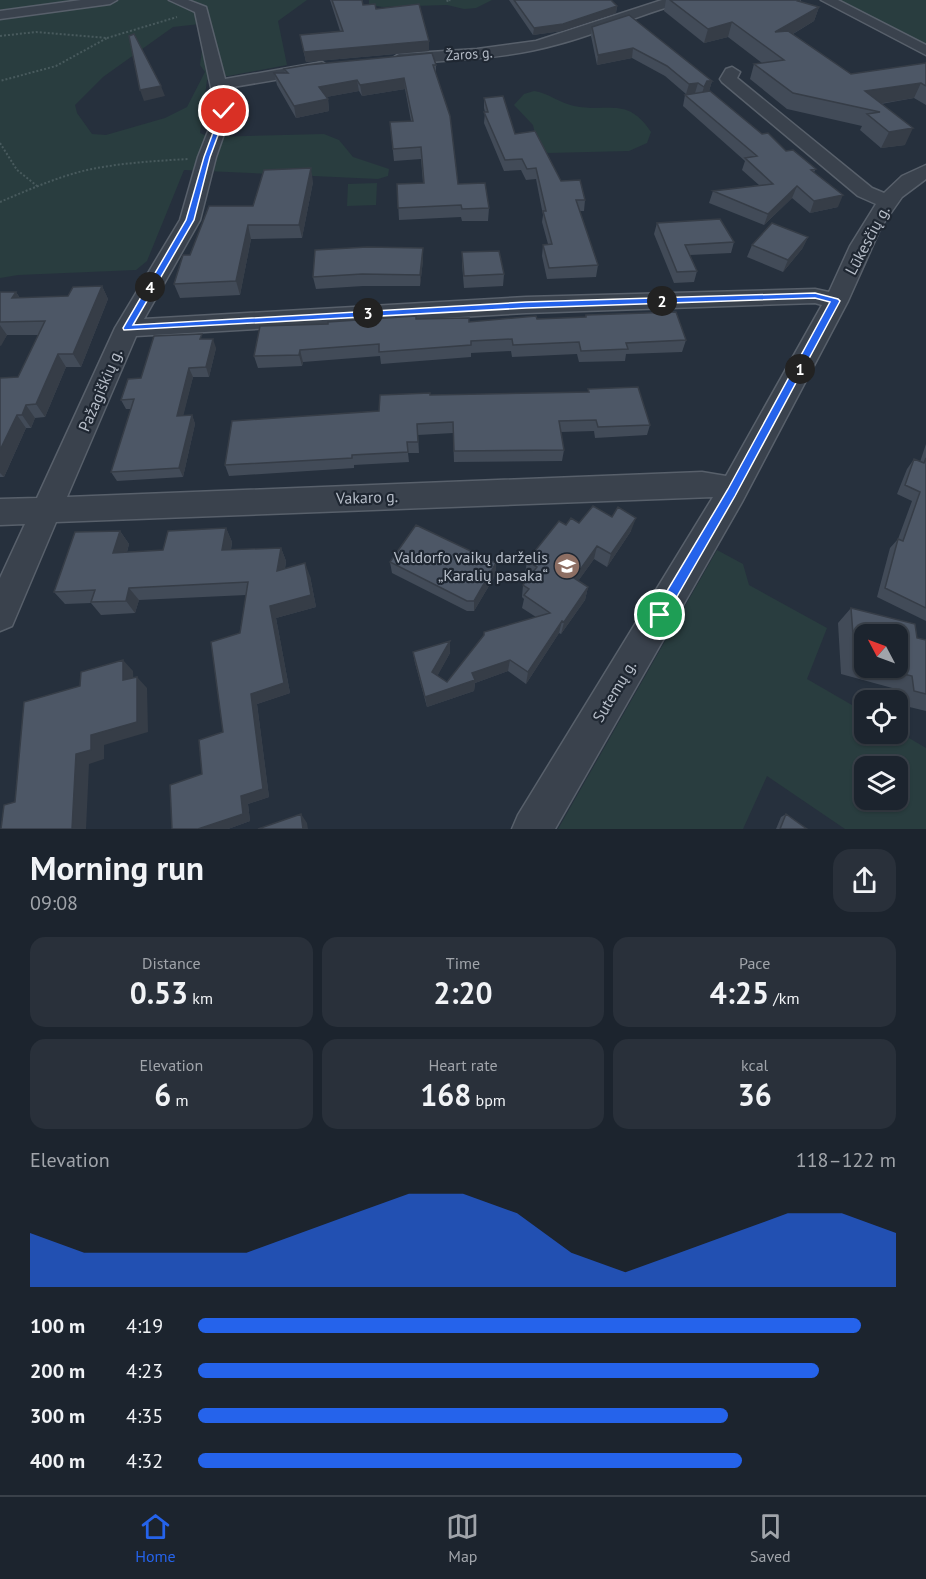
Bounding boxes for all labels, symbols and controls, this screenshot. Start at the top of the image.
street label: Žaros g. [445,43,493,65]
pin [198,85,249,136]
icon: check [207,94,240,127]
street label: Lūkesčių g. [840,202,894,278]
pin: 4 [135,272,165,302]
text: 4 [145,277,155,297]
pin: 2 [647,286,677,316]
text: 2 [657,291,667,311]
pin: 3 [353,298,383,328]
text: 3 [363,303,373,323]
street label: Pažagiškių g. [74,346,126,434]
pin: 1 [785,354,815,384]
text: 1 [795,359,805,379]
street label: Vakaro g. [335,486,398,508]
place label: Valdorfo vaikų darželis „Karalių pasaka“ [393,547,548,585]
school or university icon: Valdorfo vaikų darželis „Karalių pasaka“ [552,551,582,581]
pin [634,589,685,640]
icon: arrive [643,598,676,631]
north arrow [854,624,908,678]
map controls [854,624,908,810]
street label: Sutemų g. [588,657,640,725]
button: locate [854,690,908,744]
button: layers [854,756,908,810]
text: Morning run [30,846,204,889]
button: share [833,849,896,912]
text: 09:08 [30,890,78,916]
text: Distance [142,953,201,973]
text: Time [446,953,480,973]
text: Pace [739,953,770,973]
text: 0.53 [130,973,188,1012]
text: 2:20 [433,973,493,1012]
text: 4:25 [710,973,769,1012]
text: km [188,988,213,1008]
text: /km [769,988,800,1008]
text: Elevation [139,1055,203,1075]
text: Heart rate [428,1055,498,1075]
text: kcal [741,1055,768,1075]
text: 6 [154,1075,171,1114]
text: 168 [420,1075,471,1114]
text: 36 [738,1075,772,1114]
text: m [171,1090,188,1110]
text: bpm [471,1090,506,1110]
text: Elevation [30,1147,110,1173]
text: 118–122 m [796,1147,896,1173]
text: 100 m [30,1313,85,1339]
text: 4:19 [126,1313,163,1339]
text: 200 m [30,1358,85,1384]
text: 4:23 [126,1358,163,1384]
text: 300 m [30,1403,85,1429]
text: 4:35 [126,1403,163,1429]
text: 400 m [30,1448,85,1474]
text: 4:32 [126,1448,163,1474]
tab: Home [135,1510,176,1566]
tab: Map [446,1510,479,1566]
tab: Saved [750,1510,791,1566]

